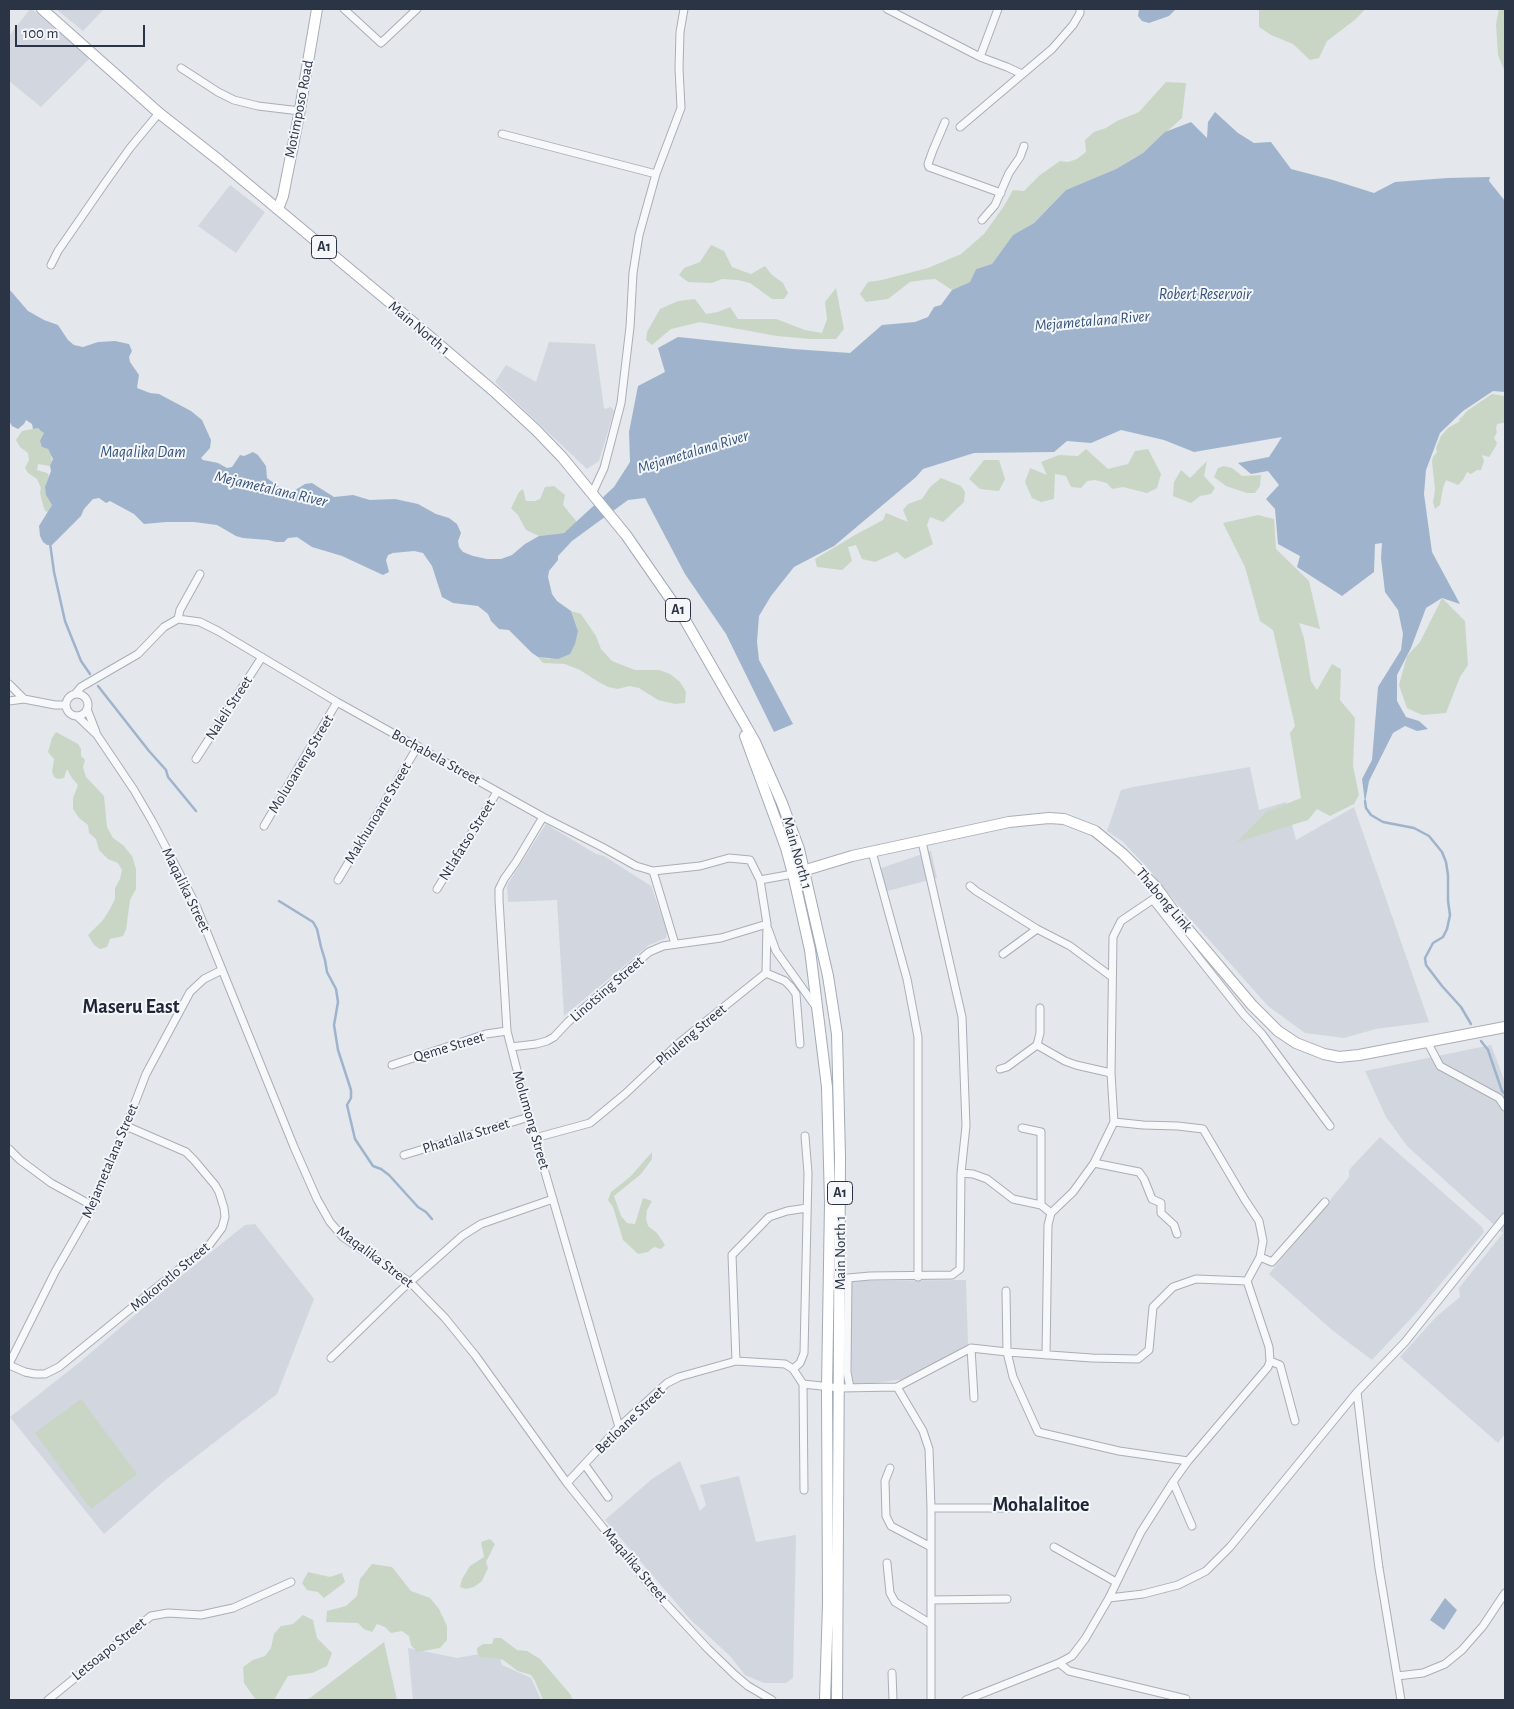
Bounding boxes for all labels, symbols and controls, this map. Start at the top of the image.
scale bar [18,15,148,47]
text: 100 m [23,26,58,41]
street label: Motimposo Road [281,58,317,160]
road number: A1 [312,236,336,258]
water label: Robert Reservoir [1159,284,1251,304]
street label: Main North 1 [385,297,453,359]
water label: Mejametalana River [1034,306,1150,336]
water label: Mejametalana River [635,426,751,478]
water label: Maqalika Dam [100,442,186,462]
water label: Mejametalana River [213,467,329,511]
road number: A1 [666,598,690,622]
street label: Naleli Street [202,673,256,743]
street label: Moluoaneng Street [264,711,338,817]
street label: Bochabela Street [388,725,484,789]
street label: Makhunoane Street [341,759,415,867]
street label: Ntlafatso Street [435,796,499,884]
street label: Main North 1 [778,815,816,891]
street label: Maqalika Street [158,845,214,935]
street label: Thabong Link [1132,864,1196,936]
street label: Linotsing Street [566,952,648,1026]
district label: Maseru East [83,995,179,1019]
street label: Phuleng Street [652,1000,730,1070]
street label: Qeme Street [411,1028,487,1066]
street label: Molumong Street [508,1068,554,1172]
street label: Mejametalana Street [78,1101,142,1221]
street label: Phatlalla Street [420,1114,512,1158]
road number: A1 [828,1182,852,1204]
street label: Main North 1 [831,1216,849,1290]
street label: Maqalika Street [333,1222,417,1292]
street label: Mokorotlo Street [126,1238,214,1316]
street label: Betloane Street [591,1382,669,1458]
district label: Mohalalitoe [992,1493,1090,1517]
street label: Maqalika Street [599,1524,671,1606]
street label: Letsoapo Street [68,1614,150,1684]

